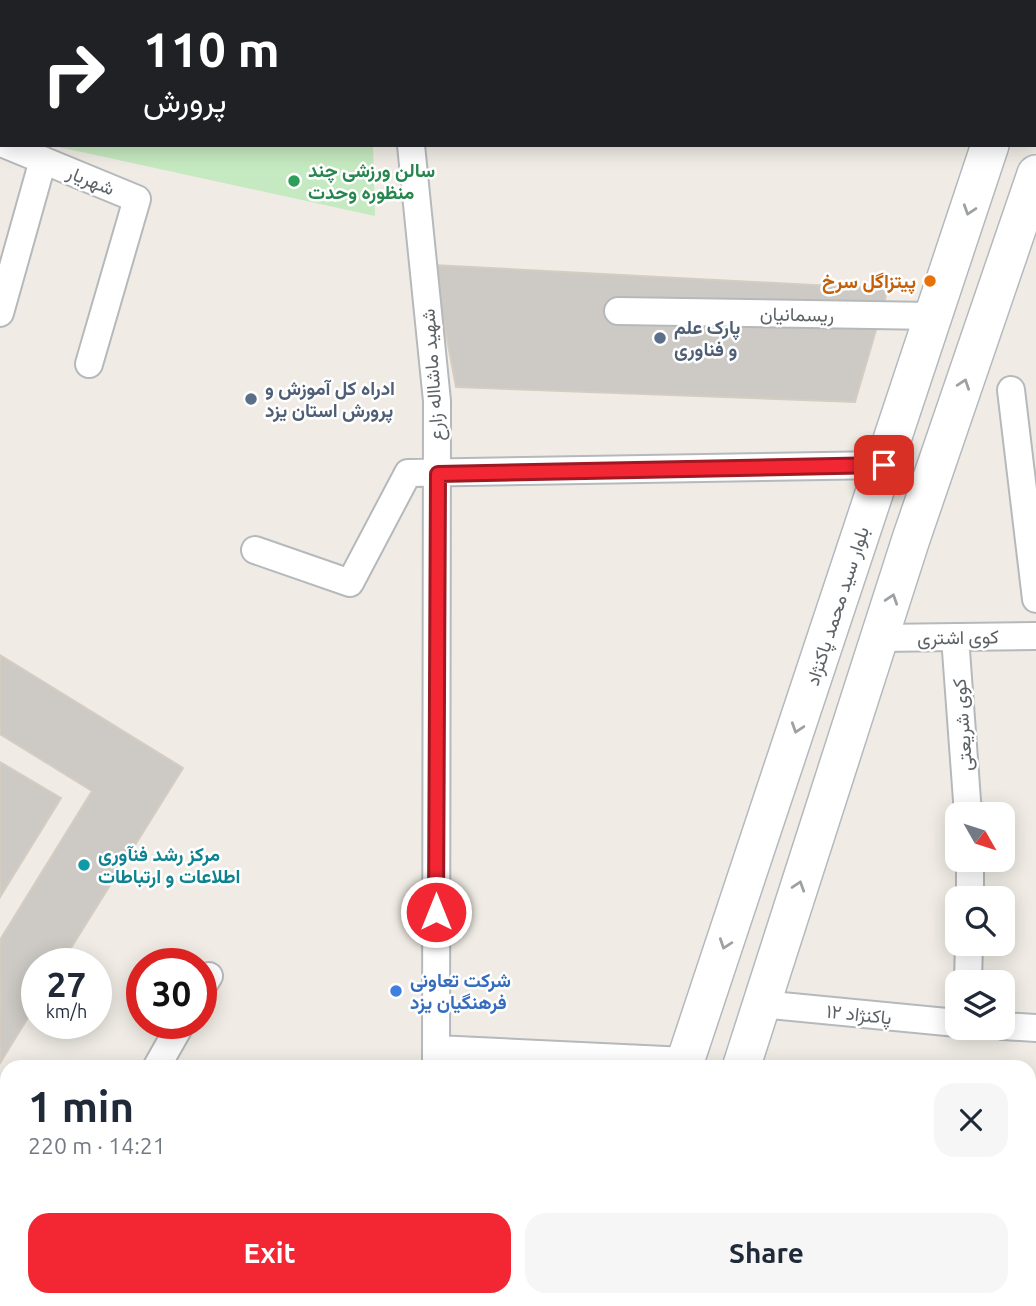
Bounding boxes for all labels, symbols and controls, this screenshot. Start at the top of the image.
text: 110 m [143,21,280,76]
icon: right [28,28,119,119]
text: پرورش [143,82,226,118]
place label: سالن ورزشی چند منظوره وحدت [308,159,435,205]
street label: شهریار [63,160,118,200]
marker: سالن ورزشی چند منظوره وحدت [286,173,302,189]
one-way arrow [962,204,977,216]
place label: پیتزاگل سرخ [822,270,916,295]
marker: پیتزاگل سرخ [922,273,938,289]
street label: ریسمانیان [760,302,834,327]
street label: شهید ماشااله زارع [416,308,450,442]
place label: پارک علم و فناوری [674,316,740,362]
marker: پارک علم و فناوری [652,330,668,346]
place label: ادراه کل آموزش و پرورش استان یزد [265,377,395,424]
one-way arrow [956,378,970,390]
marker: ادراه کل آموزش و پرورش استان یزد [243,391,259,407]
pin [854,435,914,495]
icon: arrive [865,446,903,484]
street label: بلوار سید محمد پاکنژاد [801,524,876,689]
one-way arrow [884,594,898,606]
street label: کوی اشتری [917,625,999,650]
street label: کوی شریعتی [948,678,977,772]
one-way arrow [790,722,805,734]
north arrow [945,802,1015,872]
map controls [945,802,1015,1040]
place label: مرکز رشد فنآوری اطلاعات و ارتباطات [98,843,240,889]
marker: مرکز رشد فنآوری اطلاعات و ارتباطات [76,857,92,873]
position arrow [399,875,473,949]
one-way arrow [791,880,806,892]
button: search [945,886,1015,956]
one-way arrow [719,937,733,950]
speed limit sign: 30 [126,948,217,1039]
text: 27 [47,964,86,1004]
place label: شرکت تعاونی فرهنگیان یزد [410,969,511,1015]
button: layers [945,970,1015,1040]
marker: شرکت تعاونی فرهنگیان یزد [388,983,404,999]
street label: پاکنژاد ۱۲ [825,1000,893,1031]
text: km/h [46,1001,87,1021]
text: 1 min [28,1083,134,1130]
button: close [934,1083,1008,1157]
text: 220 m · 14:21 [28,1133,166,1158]
button: Exit [28,1213,511,1293]
button: Share [525,1213,1008,1293]

